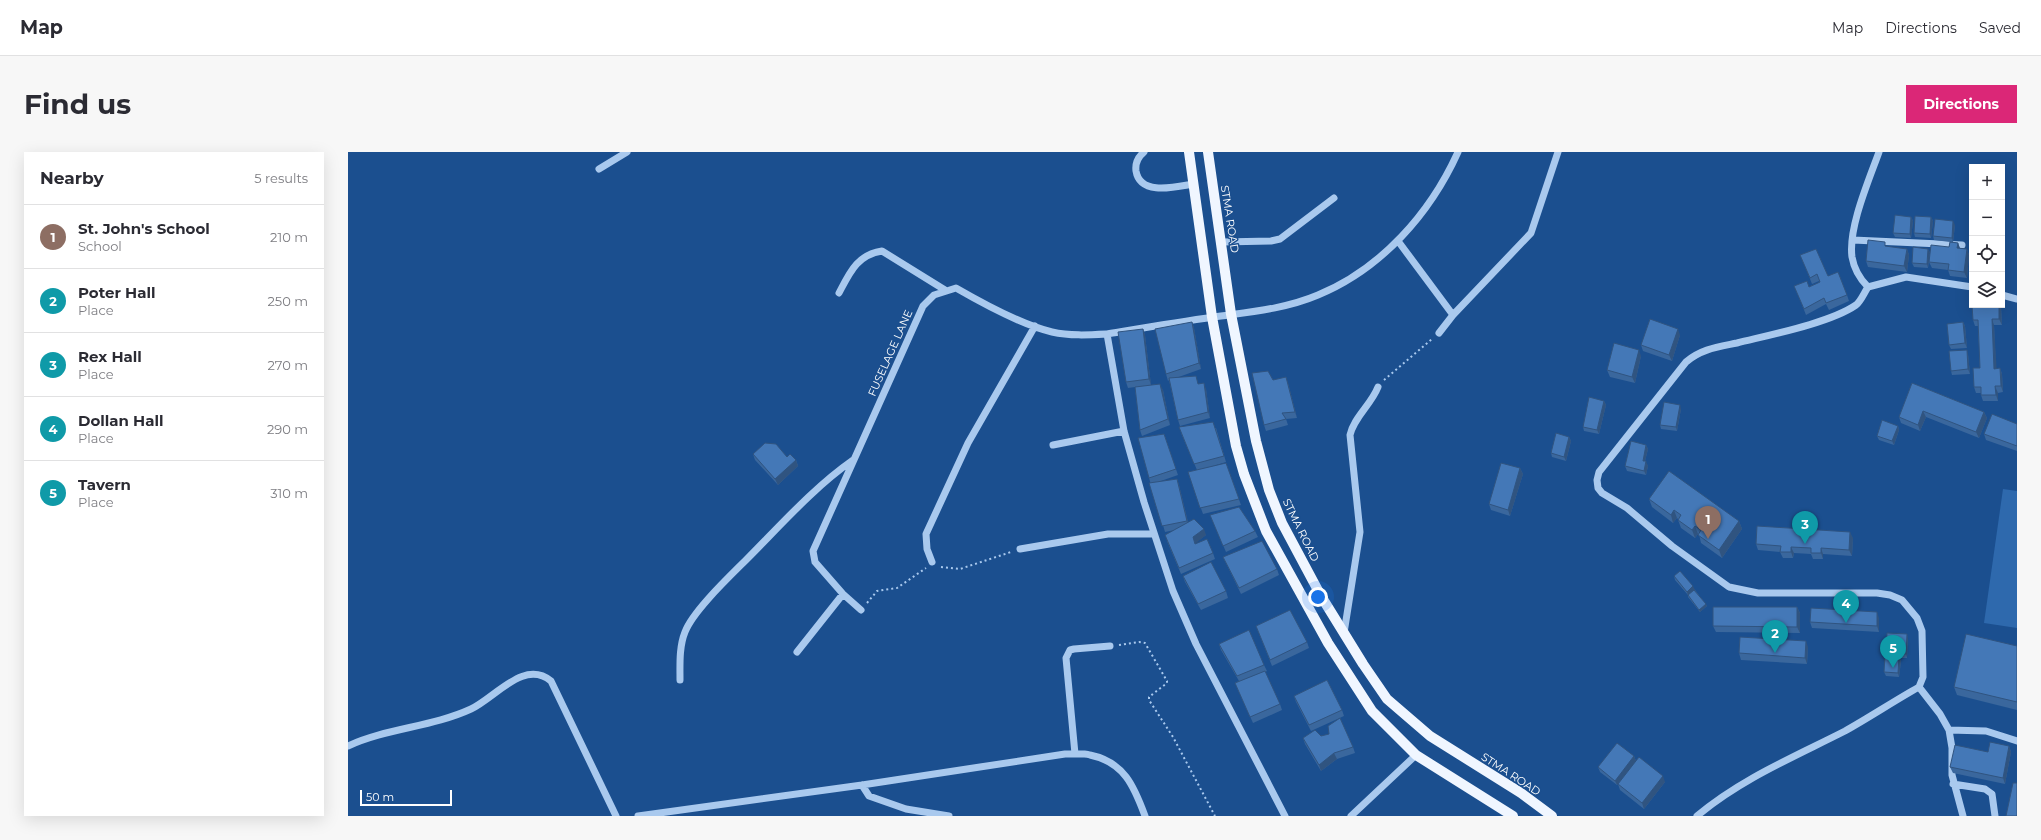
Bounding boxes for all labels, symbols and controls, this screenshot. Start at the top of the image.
text: Map [20,16,63,39]
text: Map [1832,19,1863,37]
text: Directions [1885,19,1957,37]
text: Saved [1979,19,2021,37]
button: Directions [1906,85,2017,123]
text: Find us [24,87,131,121]
map controls [1969,164,2005,308]
button: + [1969,164,2005,200]
text: Nearby [40,168,104,188]
text: 5 results [254,170,308,186]
street label: STMA ROAD [1218,184,1242,254]
button: − [1969,200,2005,236]
text: St. John's School [78,219,210,238]
text: 1 [50,229,56,245]
text: 210 m [270,229,308,245]
button: locate [1969,236,2005,272]
text: School [78,238,122,254]
button: layers [1969,272,2005,308]
text: Poter Hall [78,283,156,302]
text: 2 [49,293,57,309]
text: 250 m [267,293,308,309]
text: Place [78,302,114,318]
street label: FUSELAGE LANE [865,307,915,399]
text: Rex Hall [78,347,142,366]
text: 3 [49,357,57,373]
text: 270 m [267,357,308,373]
text: Place [78,366,114,382]
text: Dollan Hall [78,411,164,430]
text: 4 [49,421,57,437]
text: 290 m [267,421,308,437]
text: Place [78,430,114,446]
text: Tavern [78,475,131,494]
text: 5 [49,485,57,501]
text: 310 m [270,485,308,501]
text: Place [78,494,114,510]
street label: STMA ROAD [1280,496,1322,564]
pin: 1 [1695,506,1721,539]
pin: 3 [1792,511,1818,544]
your location [1308,587,1328,607]
pin: 4 [1833,590,1859,623]
pin: 2 [1762,620,1788,653]
pin: 5 [1880,635,1906,668]
street label: STMA ROAD [1479,750,1543,798]
scale bar [360,788,452,807]
text: 50 m [366,790,394,804]

